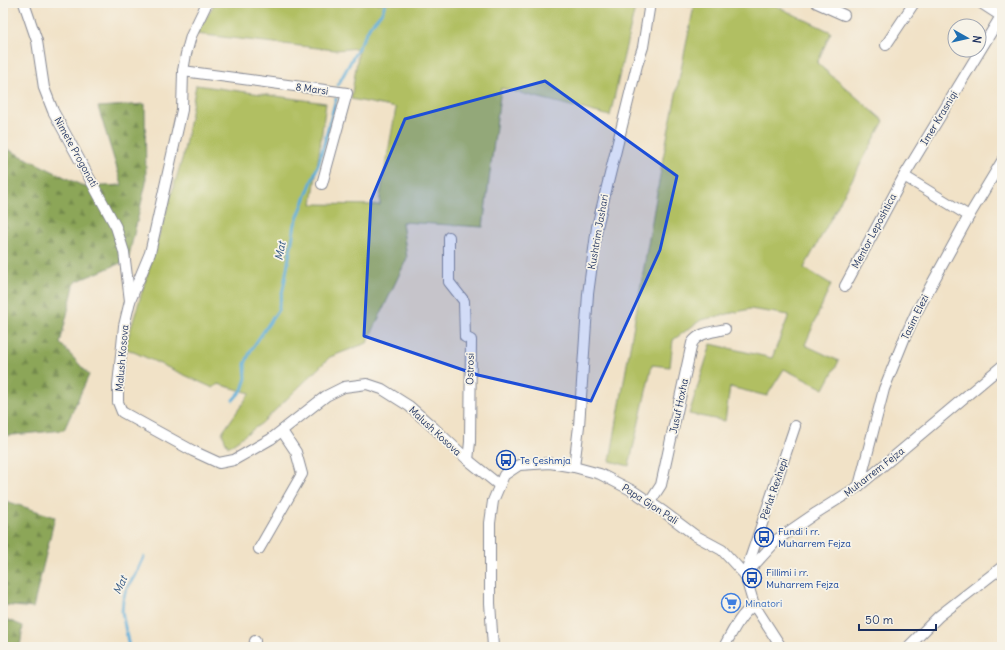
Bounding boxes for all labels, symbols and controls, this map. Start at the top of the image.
north arrow [947,18,987,58]
text: N [969,35,984,44]
street label: 8 Marsi [295,80,329,98]
street label: Imer Krasniqi [918,88,960,148]
street label: Nimete Progonati [51,115,101,189]
street label: Mentor Leposhtica [849,191,899,271]
street label: Kushtrim Jashari [585,193,611,271]
water label: Mat [271,239,289,262]
street label: Tasim Elezi [898,292,932,342]
street label: Malush Kosova [113,324,131,392]
street label: Ostrosi [463,353,477,385]
street label: Jusuf Hoxha [667,377,691,435]
street label: Malush Kosova [406,403,464,459]
street label: Muharrem Fejza [841,444,907,500]
bus stop icon: Te Çeshmja [495,449,517,471]
place label: Te Çeshmja [520,454,571,467]
street label: Përlat Rexhepi [757,456,791,522]
street label: Papa Gjon Pali [619,481,681,527]
place label: Fundi i rr. Muharrem Fejza [778,525,851,550]
bus stop icon: Fundi i rr. Muharrem Fejza [753,526,775,548]
place label: Fillimi i rr. Muharrem Fejza [766,566,839,591]
bus stop icon: Fillimi i rr. Muharrem Fejza [741,567,763,589]
water label: Mat [110,572,131,596]
supermarket icon: Minatori [720,592,742,614]
place label: Minatori [745,597,782,610]
scale bar [859,606,936,632]
text: 50 m [865,612,894,627]

